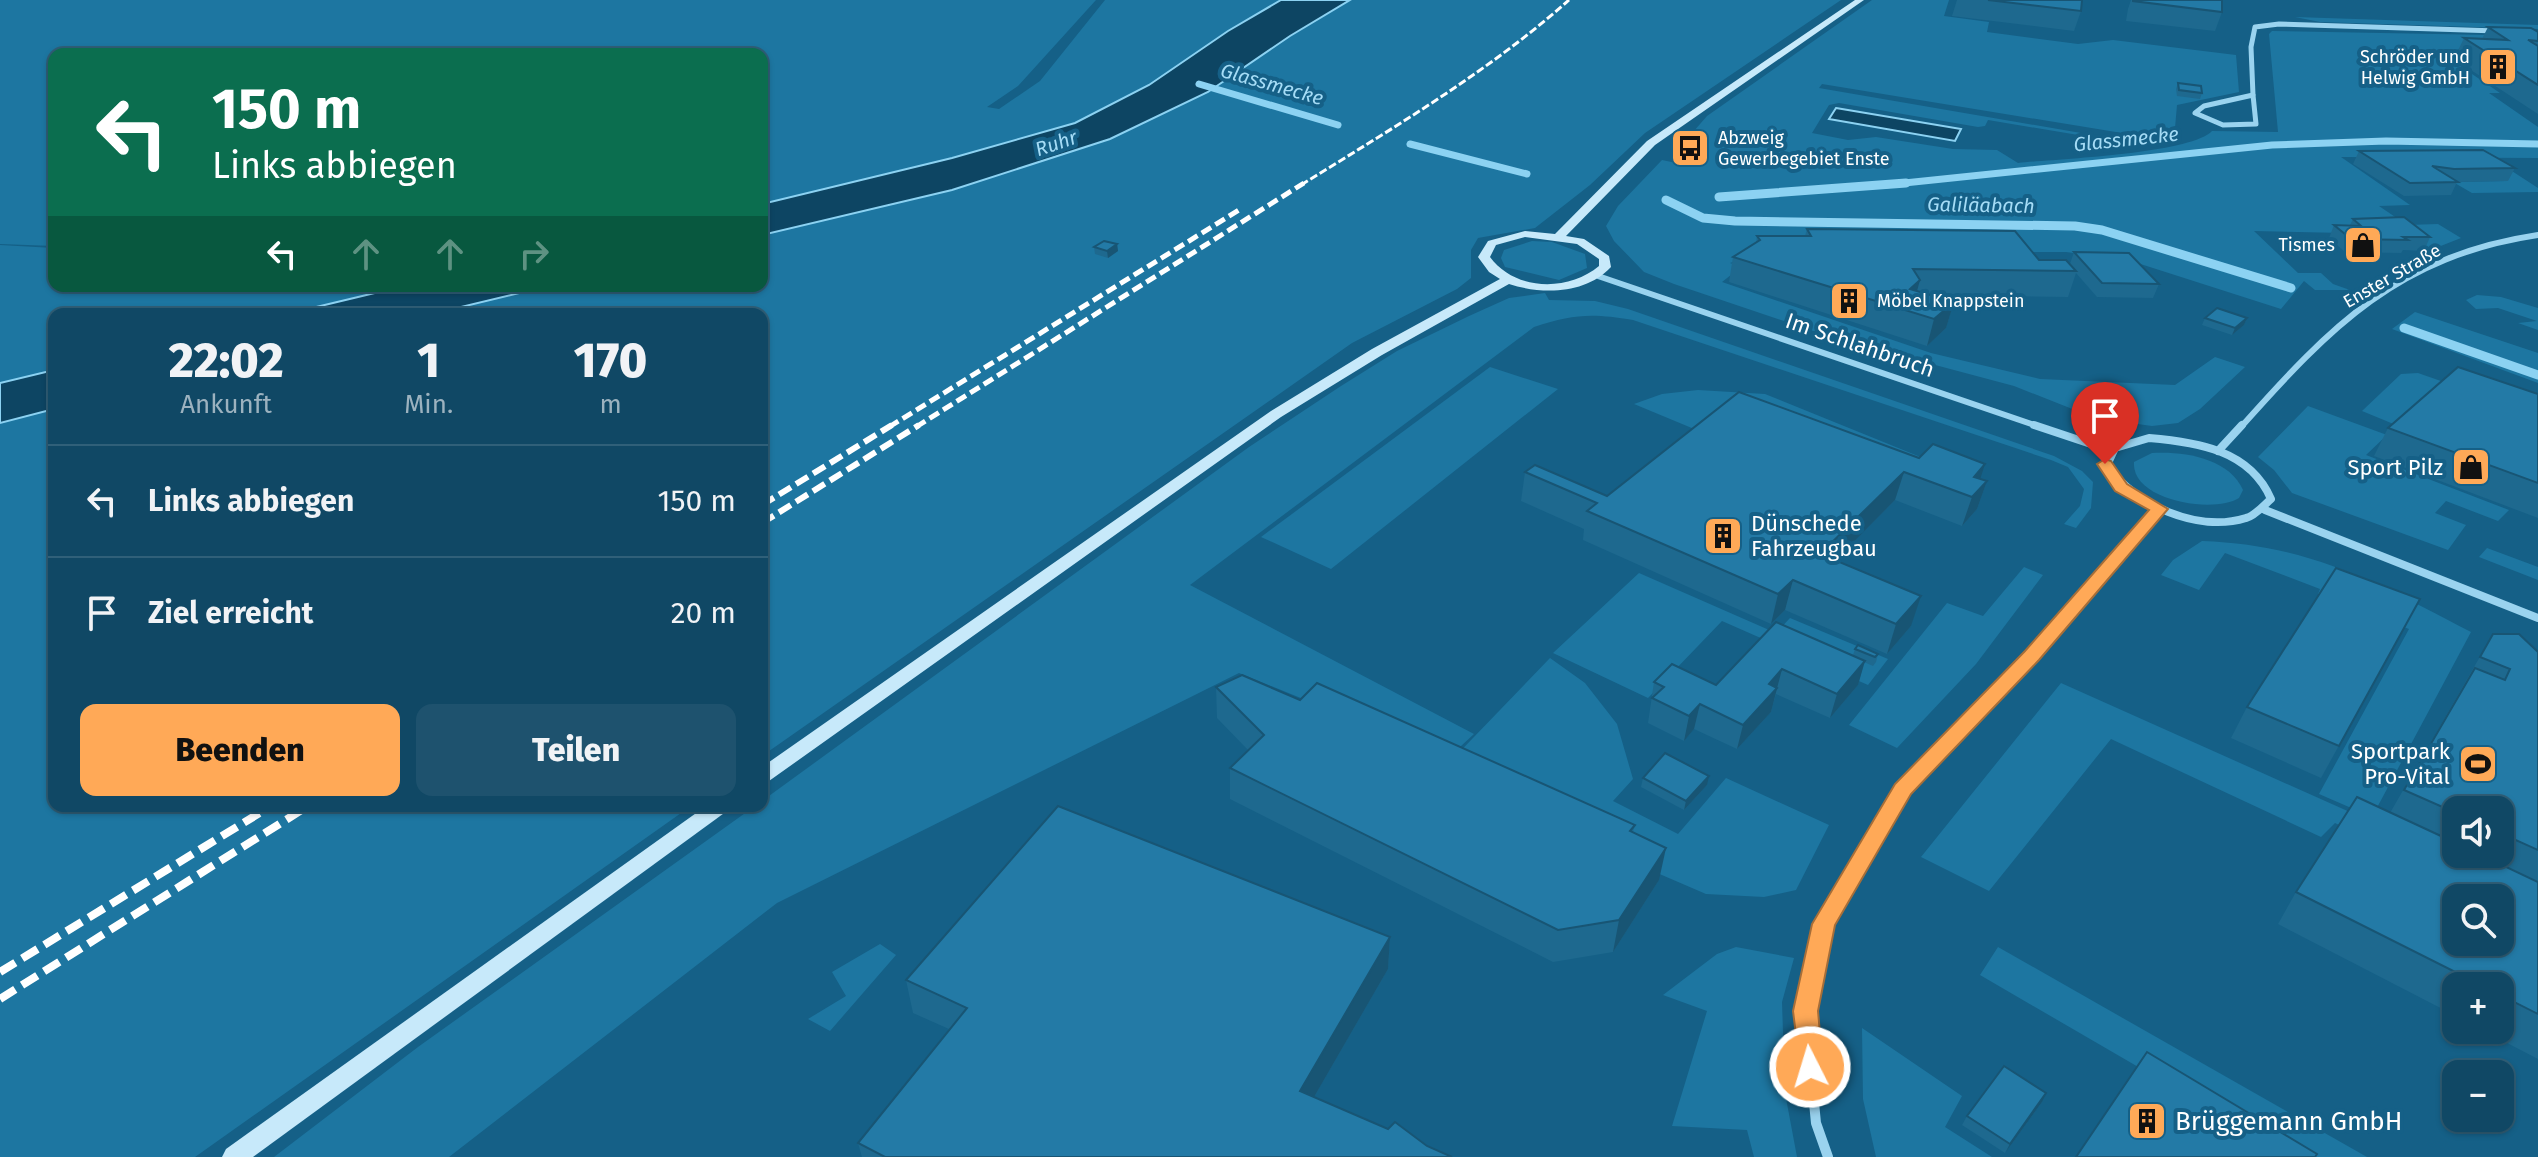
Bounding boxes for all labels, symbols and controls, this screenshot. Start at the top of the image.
place label: Schröder und Helwig GmbH [2360,46,2470,89]
building icon: Schröder und Helwig GmbH [2477,46,2519,88]
water label: Glassmecke [1218,58,1326,110]
text: 150 m [212,76,361,143]
icon: left [80,80,184,184]
water label: Glassmecke [2072,122,2180,156]
water label: Ruhr [1032,124,1081,161]
bus stop icon: Abzweig Gewerbegebiet Enste [1669,127,1711,169]
place label: Abzweig Gewerbegebiet Enste [1718,127,1890,170]
text: Links abbiegen [212,144,457,188]
water label: Galiläabach [1927,192,2035,218]
shop icon: Tismes [2342,224,2384,266]
icon: left [260,232,304,276]
icon: ahead [344,232,388,276]
icon: ahead [428,232,472,276]
icon: right [512,232,556,276]
place label: Tismes [2279,234,2335,256]
street label: Enster Straße [2339,239,2445,313]
building icon: Möbel Knappstein [1828,280,1870,322]
place label: Möbel Knappstein [1877,290,2024,312]
street label: Im Schlahbruch [1782,307,1938,383]
text: 22:02 [169,332,284,390]
text: 1 [417,332,440,390]
text: 170 [574,332,647,390]
pin [2071,382,2139,464]
text: Ankunft [180,389,272,420]
text: Min. [404,389,453,420]
text: m [599,389,622,420]
icon: arrive [2083,394,2127,438]
shop icon: Sport Pilz [2450,446,2492,488]
place label: Sport Pilz [2348,454,2443,481]
icon: left [80,479,124,523]
text: Links abbiegen [148,483,354,519]
text: 150 m [658,483,736,519]
place label: Dünschede Fahrzeugbau [1751,510,1877,562]
building icon: Dünschede Fahrzeugbau [1702,515,1744,557]
icon: arrive [80,591,124,635]
text: Ziel erreicht [148,595,313,631]
text: 20 m [671,595,736,631]
button: Beenden [80,704,400,796]
button: Teilen [416,704,736,796]
place label: Sportpark Pro-Vital [2351,738,2451,790]
sports icon: Sportpark Pro-Vital [2457,743,2499,785]
map controls [2442,796,2514,1132]
button: sound [2442,796,2514,868]
button: search [2442,884,2514,956]
button: + [2442,972,2514,1044]
position arrow [1768,1025,1852,1109]
button: − [2442,1060,2514,1132]
building icon: Brüggemann GmbH [2126,1100,2168,1142]
place label: Brüggemann GmbH [2175,1106,2402,1137]

